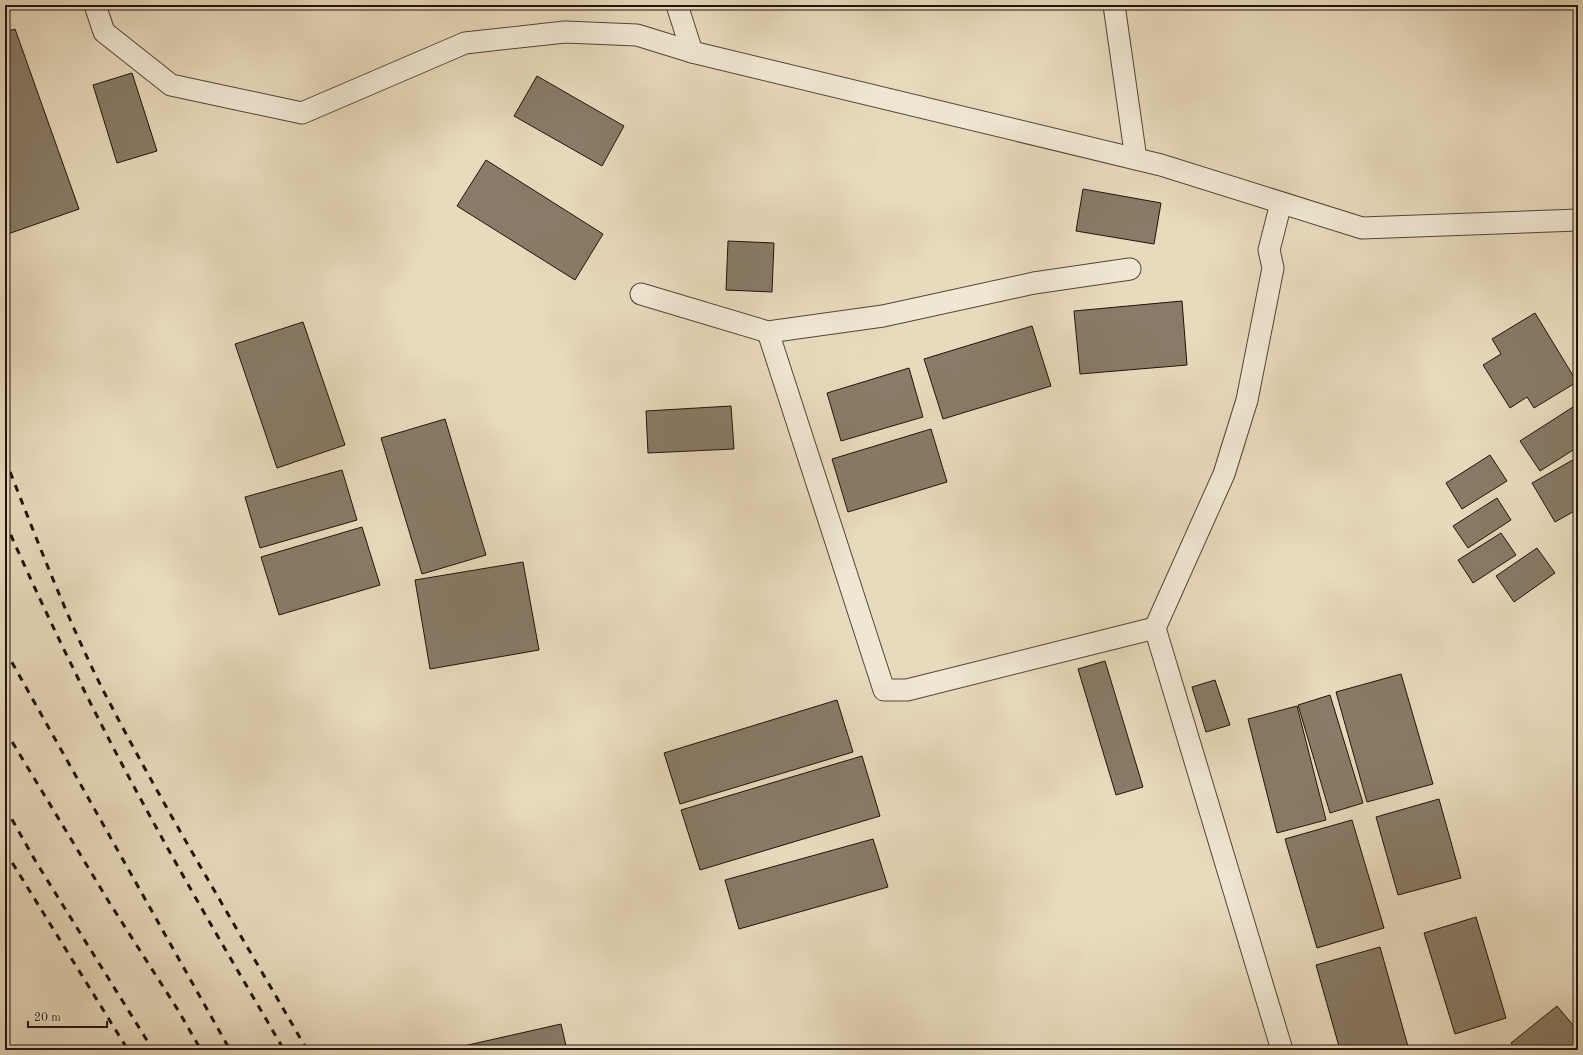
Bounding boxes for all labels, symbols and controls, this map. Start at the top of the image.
scale bar [28,1003,107,1029]
text: 20 m [34,1012,61,1024]

